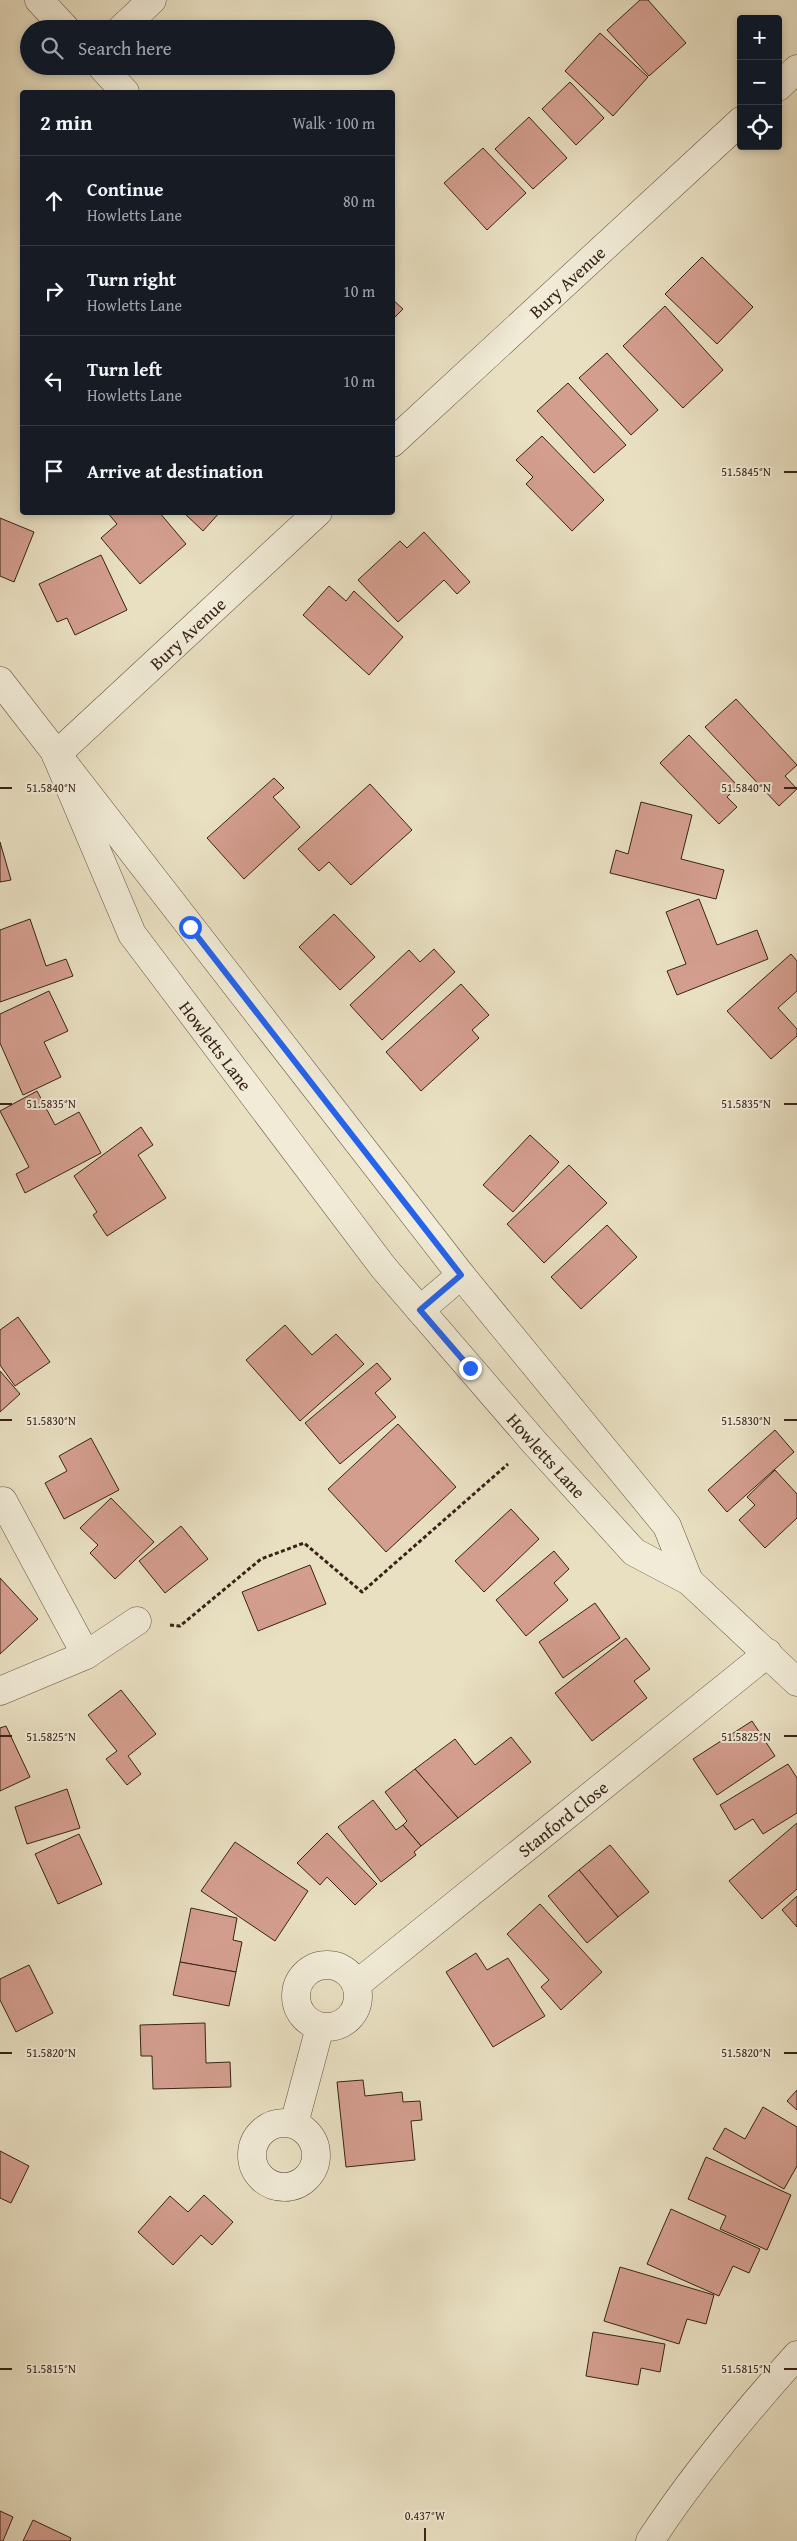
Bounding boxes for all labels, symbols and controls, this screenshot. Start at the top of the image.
map controls [737,15,782,150]
button: + [737,15,782,60]
search box [20,20,395,75]
icon: search [38,34,66,62]
text: Search here [78,34,172,62]
button: − [737,60,782,105]
button: locate [737,105,782,150]
text: 2 min [40,107,92,138]
text: Walk · 100 m [292,111,375,135]
text: Continue [87,175,164,203]
icon: ahead [40,187,68,215]
text: 80 m [343,189,375,213]
text: Howletts Lane [87,203,182,227]
street label: Bury Avenue [523,239,611,324]
text: Turn right [87,265,176,293]
icon: right [40,277,68,305]
text: 10 m [343,279,375,303]
text: Howletts Lane [87,293,182,317]
text: Turn left [87,355,162,383]
icon: left [40,367,68,395]
text: 10 m [343,369,375,393]
text: Howletts Lane [87,383,182,407]
icon: arrive [40,457,68,485]
text: Arrive at destination [87,457,263,485]
text: 51.5845°N [721,463,771,480]
street label: Bury Avenue [143,591,232,676]
text: 51.5840°N [26,779,76,796]
text: 51.5840°N [721,779,771,796]
route start [179,916,202,939]
street label: Howletts Lane [173,995,259,1096]
text: 51.5835°N [26,1095,76,1112]
text: 51.5835°N [721,1095,771,1112]
route end [459,1357,482,1380]
street label: Howletts Lane [501,1407,592,1504]
text: 51.5830°N [26,1412,76,1429]
text: 51.5830°N [721,1412,771,1429]
text: 51.5825°N [26,1728,76,1745]
text: 51.5825°N [721,1728,771,1745]
street label: Stanford Close [512,1774,614,1863]
text: 51.5820°N [26,2044,76,2061]
text: 51.5820°N [721,2044,771,2061]
text: 51.5815°N [26,2360,76,2377]
text: 51.5815°N [721,2360,771,2377]
text: 0.437°W [405,2507,446,2524]

